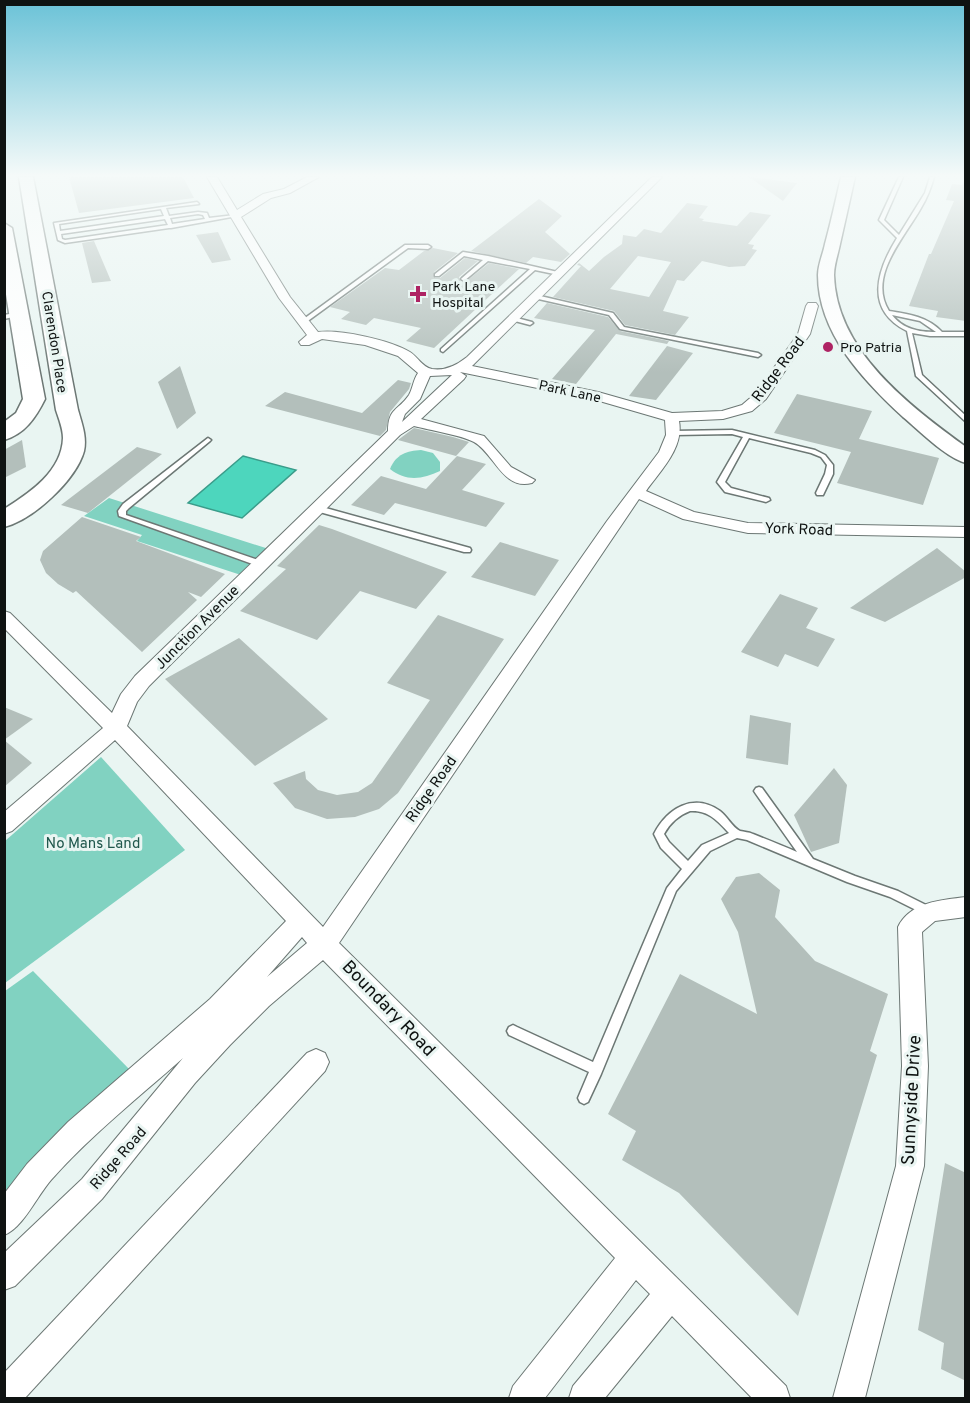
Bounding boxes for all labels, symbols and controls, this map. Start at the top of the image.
place label: Park Lane Hospital [432,279,495,312]
marker: Park Lane Hospital [409,285,427,303]
street label: Clarendon Place [37,290,70,394]
street label: Ridge Road [748,333,810,406]
marker: Pro Patria [821,340,835,354]
place label: Pro Patria [840,340,902,357]
street label: Park Lane [537,378,602,407]
street label: York Road [764,520,833,541]
street label: Junction Avenue [152,582,244,674]
street label: Ridge Road [402,753,462,827]
park label: No Mans Land [46,835,140,854]
street label: Boundary Road [336,956,440,1062]
street label: Sunnyside Drive [898,1034,927,1166]
street label: Ridge Road [87,1124,152,1194]

